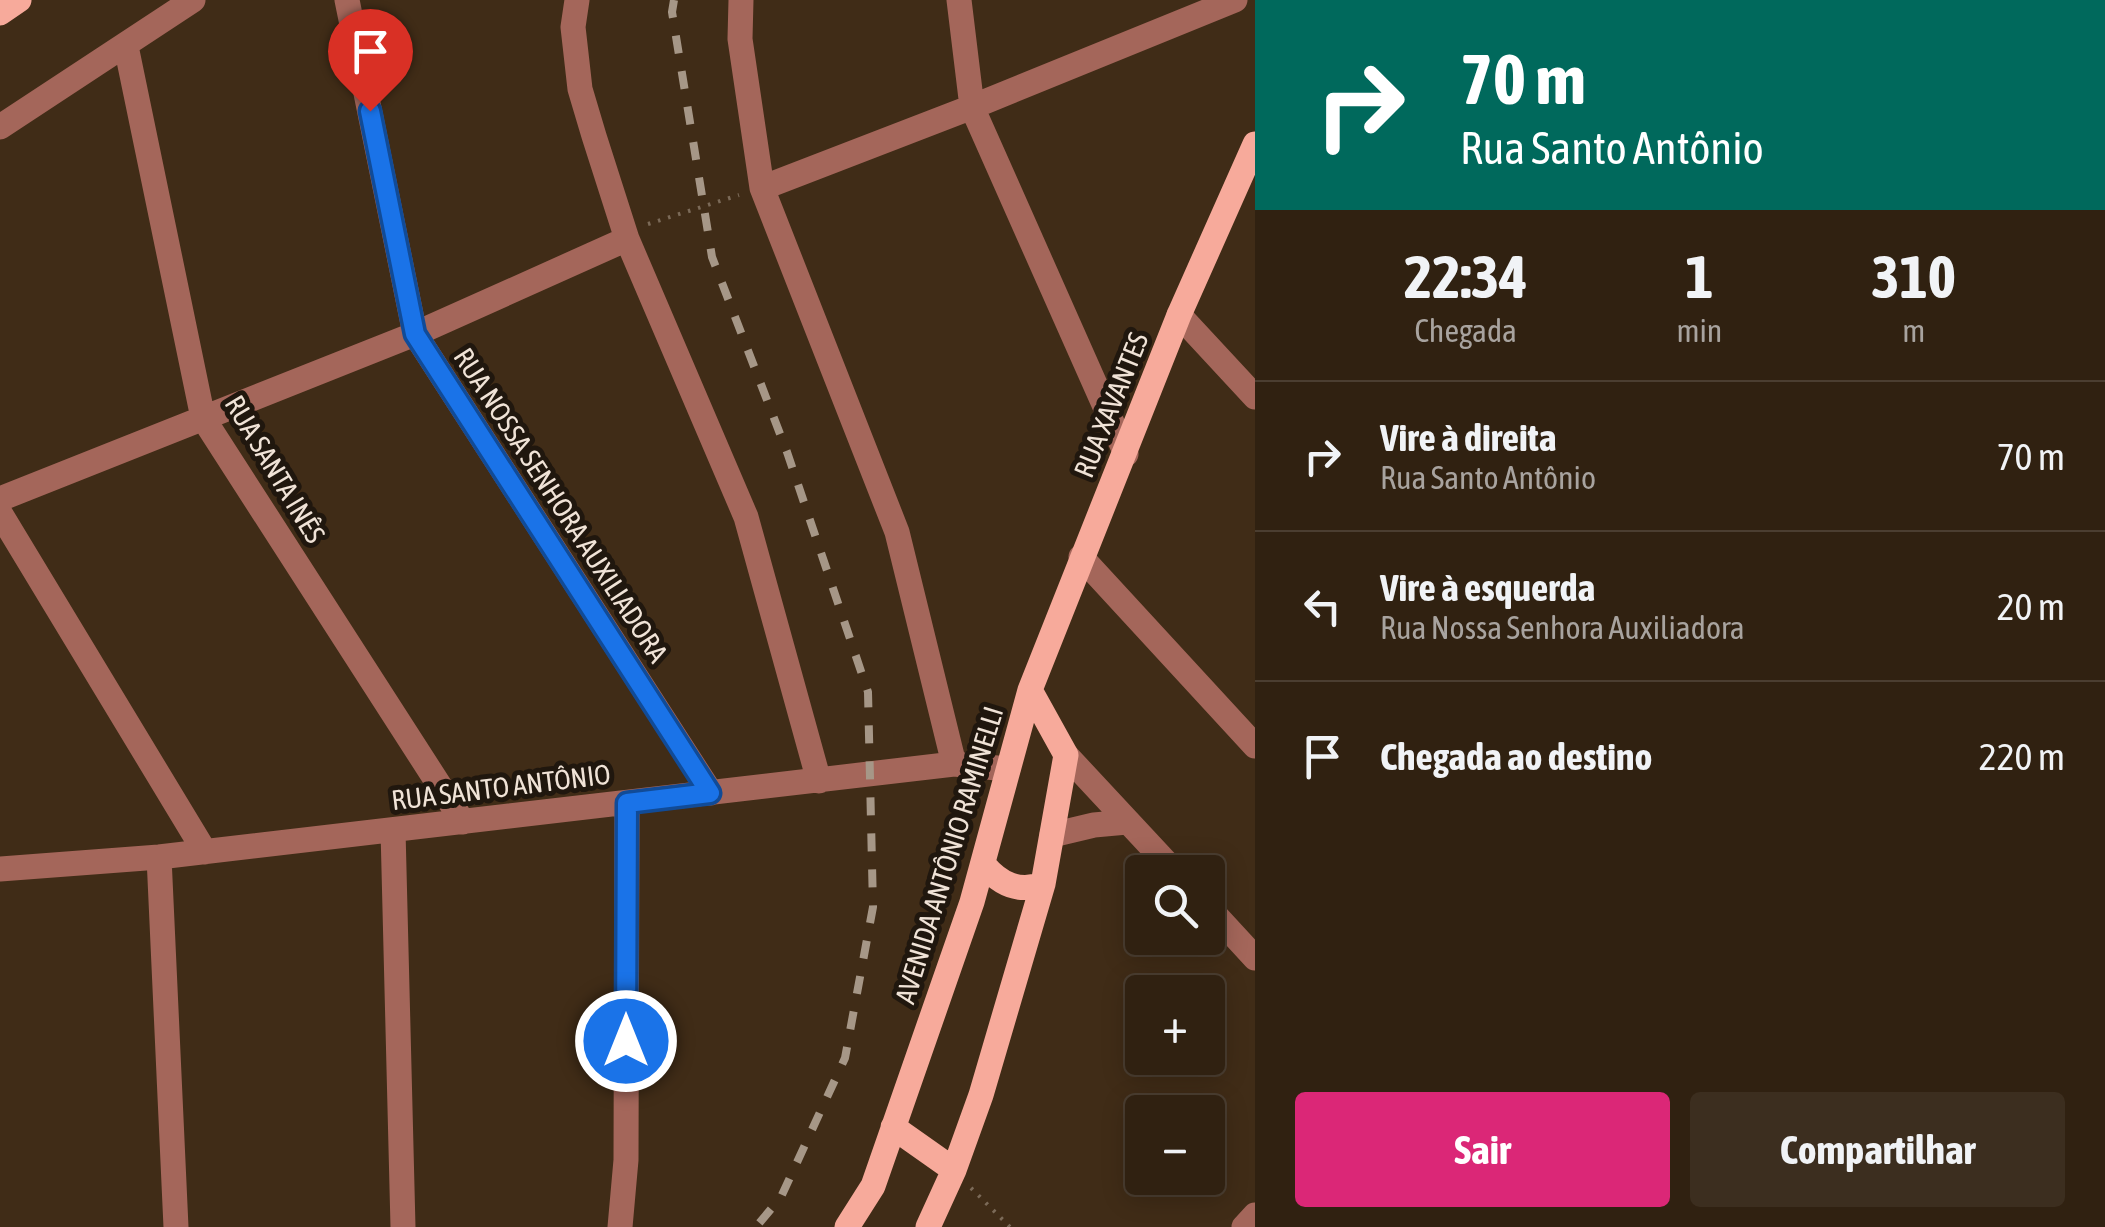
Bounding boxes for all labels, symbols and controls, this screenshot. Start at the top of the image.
pin [328,9,413,112]
icon: arrive [343,24,398,79]
text: 70 m [1460,39,1586,119]
icon: right [1295,40,1425,170]
text: Rua Santo Antônio [1460,122,1764,174]
text: 22:34 [1404,242,1527,311]
text: 1 [1685,242,1714,311]
text: 310 [1871,242,1956,311]
text: Chegada [1414,312,1517,349]
text: min [1676,312,1722,349]
text: m [1902,312,1925,349]
street label: RUA XAVANTES [1067,328,1155,482]
street label: RUA NOSSA SENHORA AUXILIADORA [447,342,675,668]
street label: RUA SANTA INÊS [218,390,332,549]
text: Vire à direita [1380,416,1556,459]
icon: right [1295,429,1350,484]
text: 70 m [1997,435,2065,478]
text: Rua Santo Antônio [1380,459,1596,496]
text: Vire à esquerda [1380,566,1595,609]
icon: left [1295,579,1350,634]
text: 20 m [1997,585,2065,628]
text: Rua Nossa Senhora Auxiliadora [1380,609,1745,646]
street label: AVENIDA ANTÔNIO RAMINELLI [889,703,1009,1007]
icon: arrive [1295,729,1350,784]
text: Chegada ao destino [1380,735,1652,778]
text: 220 m [1979,735,2065,778]
street label: RUA SANTO ANTÔNIO [390,758,612,816]
map controls [1125,855,1225,1195]
button: search [1125,855,1225,955]
button: + [1125,975,1225,1075]
position arrow [574,989,678,1093]
button: Sair [1295,1092,1670,1207]
button: Compartilhar [1690,1092,2065,1207]
button: − [1125,1095,1225,1195]

